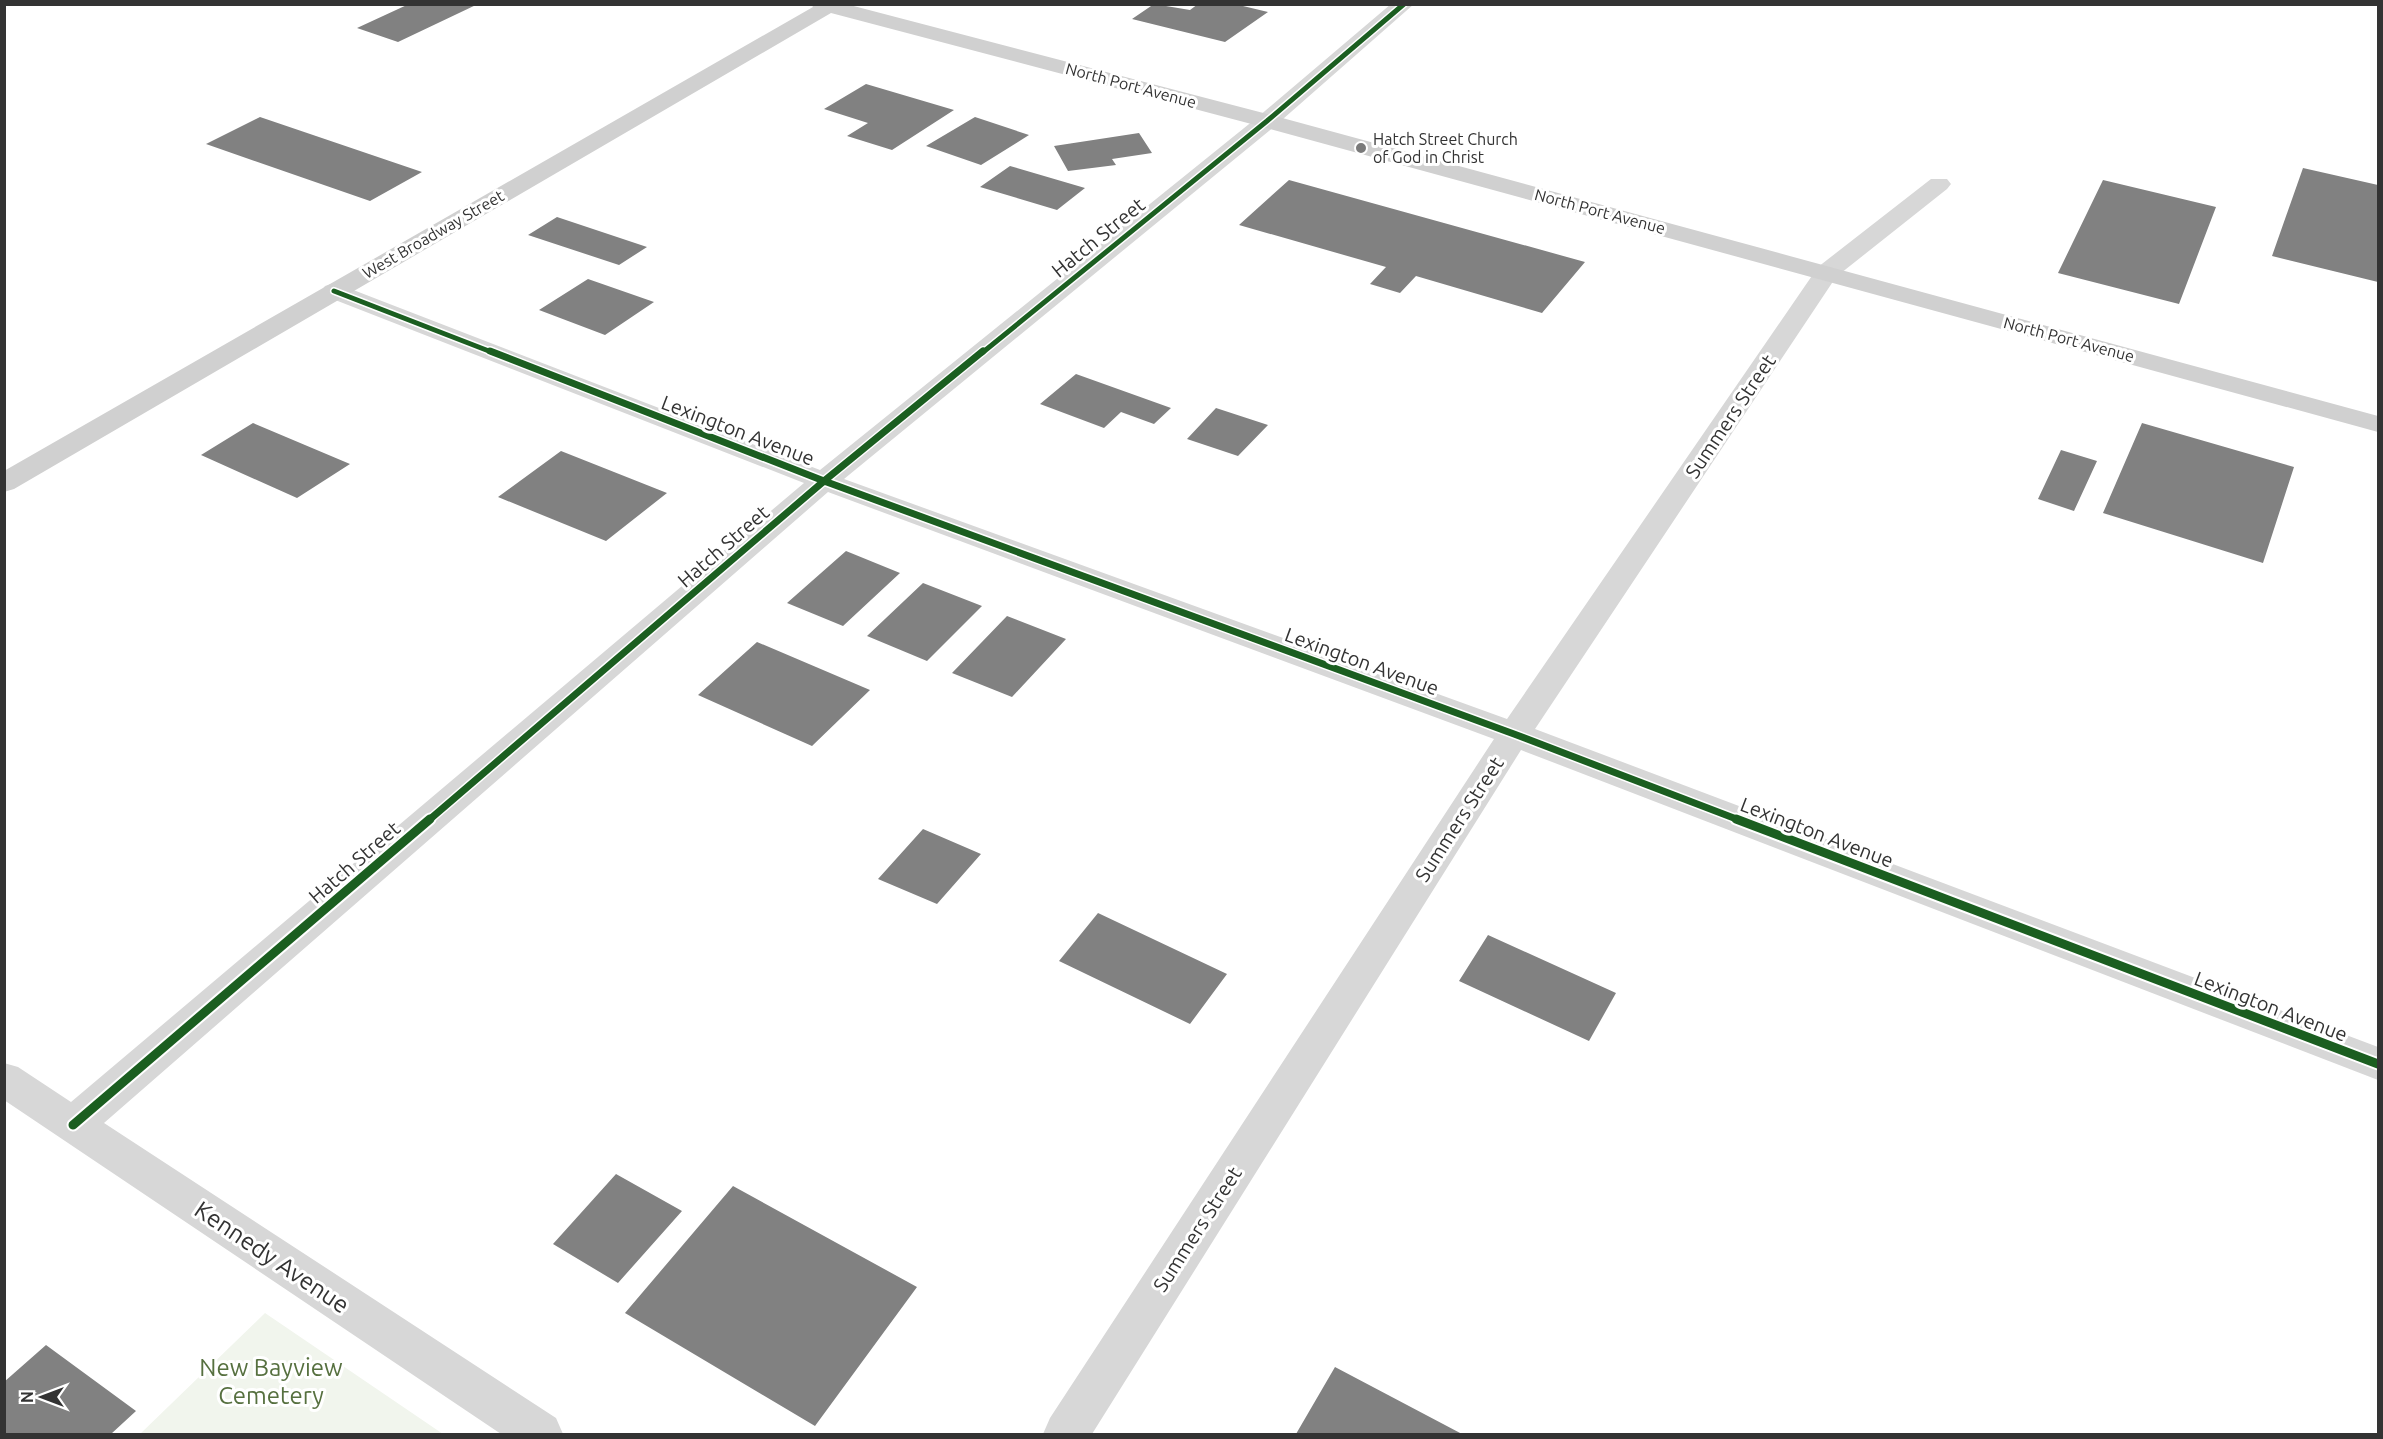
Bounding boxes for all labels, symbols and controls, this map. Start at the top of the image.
street label: North Port Avenue [1064,59,1198,111]
place label: Hatch Street Church of God in Christ [1373,130,1518,166]
marker: Hatch Street Church of God in Christ [1354,141,1368,155]
street label: North Port Avenue [1533,185,1667,237]
street label: West Broadway Street [359,186,507,282]
street label: Hatch Street [1047,192,1149,282]
street label: North Port Avenue [2002,313,2136,365]
street label: Summers Street [1680,350,1780,482]
street label: Lexington Avenue [658,390,818,470]
street label: Hatch Street [673,500,773,592]
street label: Lexington Avenue [1282,622,1442,700]
street label: Summers Street [1410,752,1508,886]
street label: Lexington Avenue [1737,792,1897,872]
street label: Hatch Street [304,816,404,908]
street label: Lexington Avenue [2191,966,2351,1046]
street label: Summers Street [1148,1162,1246,1296]
street label: Kennedy Avenue [190,1195,354,1319]
park label: New Bayview Cemetery [199,1354,343,1409]
north arrow [12,1367,72,1427]
text: N [18,1391,36,1403]

